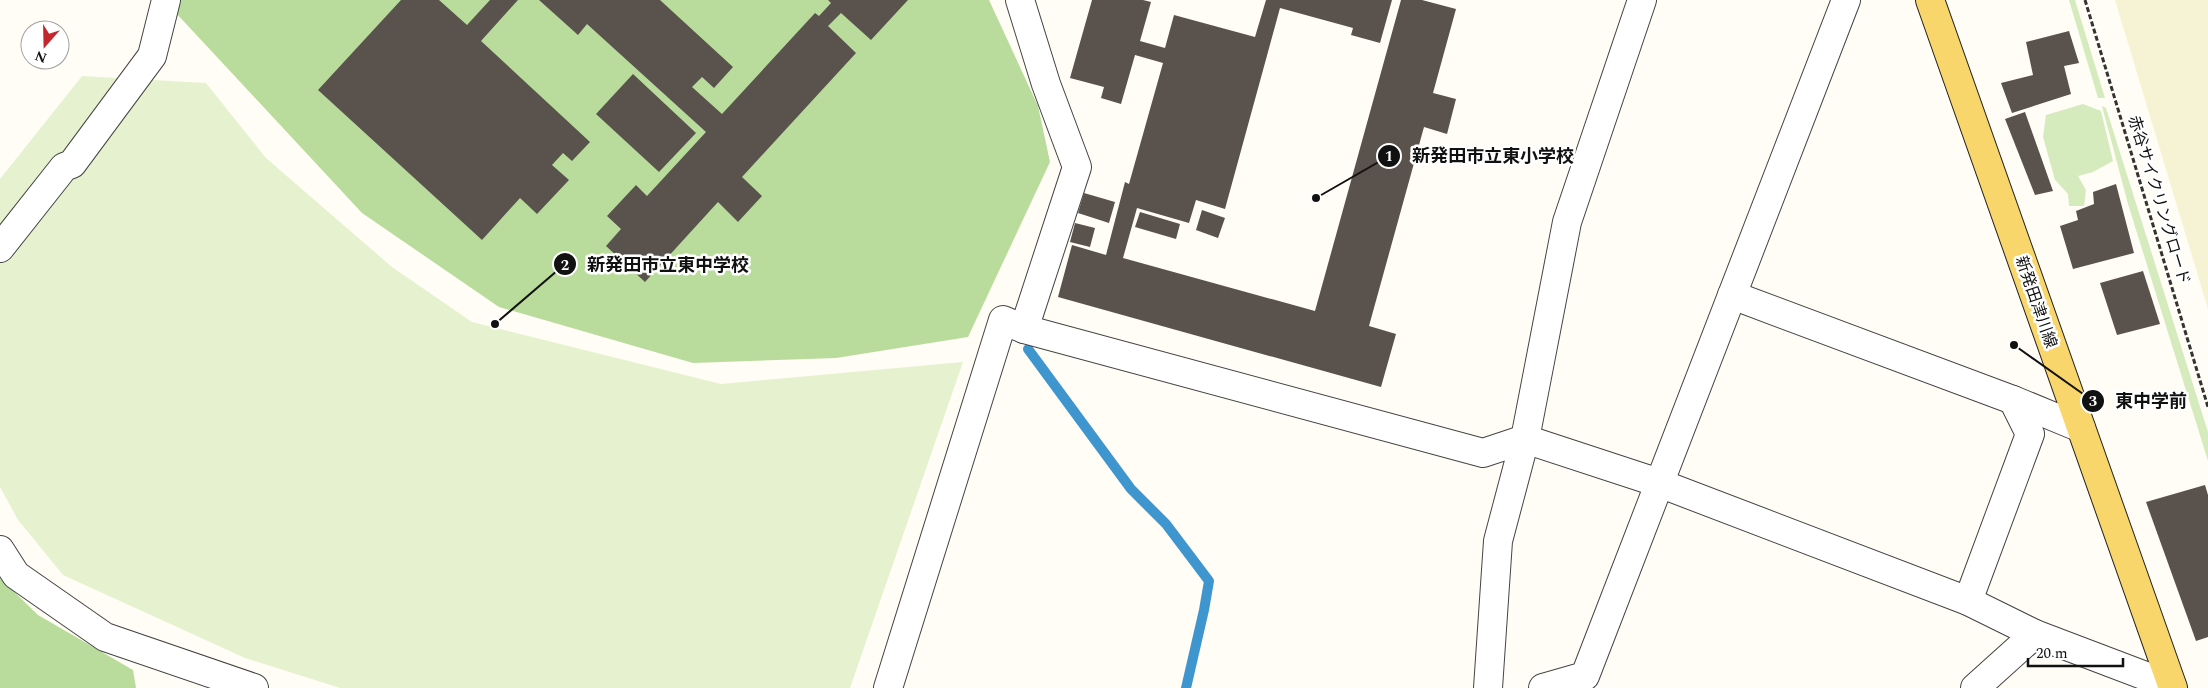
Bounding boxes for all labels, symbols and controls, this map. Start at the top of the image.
north arrow [20,20,70,70]
text: N [32,45,50,69]
street label: 赤谷サイクリングロード [2122,112,2196,288]
callout: 新発田市立東小学校 [1377,139,1584,172]
text: 新発田市立東小学校 [1412,143,1574,170]
text: 1 [1385,145,1393,168]
callout: 新発田市立東中学校 [552,248,759,281]
text: 新発田市立東中学校 [587,252,749,279]
street label: 新発田津川線 [2009,253,2063,351]
text: 2 [561,254,569,277]
callout: 東中学前 [2080,385,2197,418]
text: 東中学前 [2115,388,2187,415]
text: 3 [2089,390,2097,413]
scale bar [2028,636,2123,668]
text: 20 m [2036,642,2068,665]

